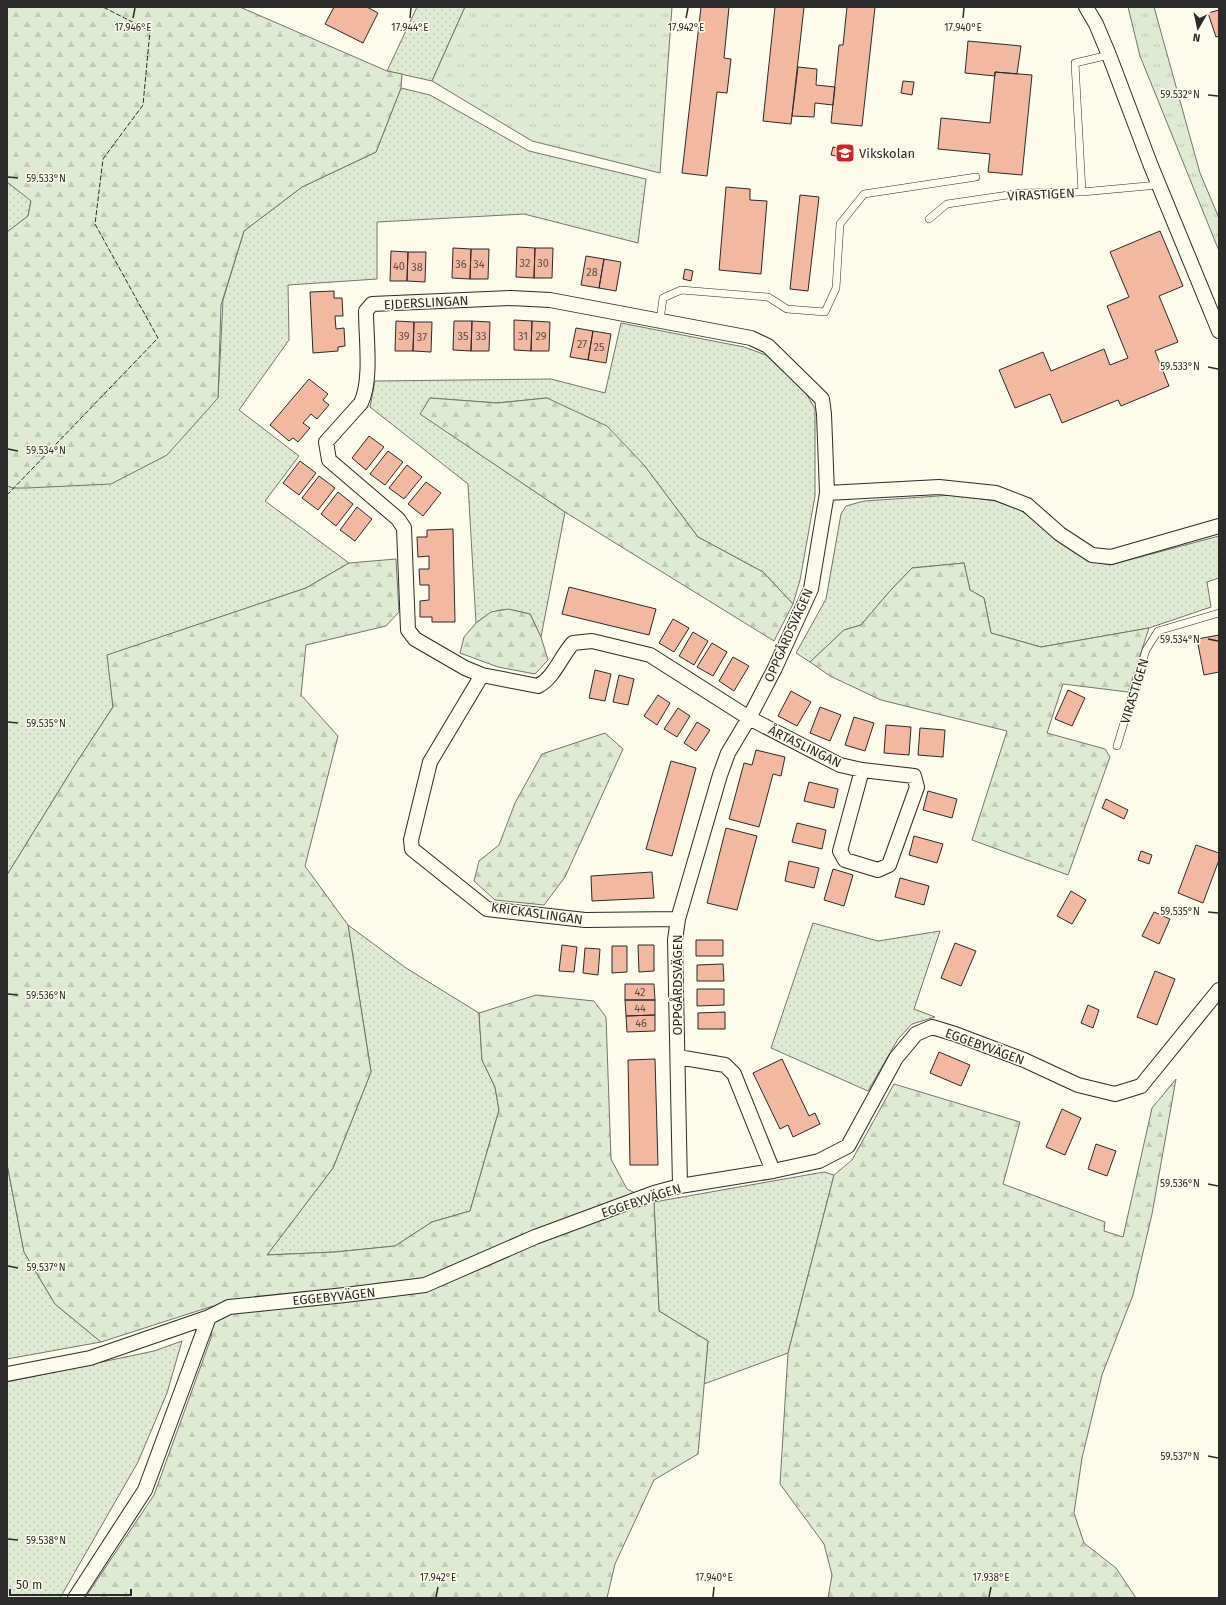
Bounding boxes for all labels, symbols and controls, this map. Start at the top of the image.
north arrow [1178,8,1218,48]
text: 17.946°E [114,22,152,34]
text: 17.944°E [391,22,429,34]
text: 17.942°E [668,22,704,34]
text: 17.940°E [944,22,982,34]
text: N [1192,30,1201,44]
text: 59.532°N [1160,89,1200,101]
school or university icon: Vikskolan [834,142,856,164]
place label: Vikskolan [859,146,915,161]
text: 59.533°N [26,173,66,185]
street label: VIRASTIGEN [1007,185,1075,204]
house number: 32 [520,257,530,270]
house number: 30 [537,257,549,270]
house number: 36 [455,258,467,271]
house number: 34 [473,258,485,271]
house number: 40 [393,260,405,273]
house number: 38 [411,261,423,274]
house number: 28 [586,266,598,279]
street label: EJDERSLINGAN [383,293,469,312]
house number: 39 [398,330,410,343]
house number: 35 [458,330,469,343]
house number: 33 [476,330,486,343]
house number: 31 [518,330,528,343]
house number: 29 [535,330,547,343]
house number: 37 [417,331,427,344]
house number: 27 [577,338,587,351]
house number: 25 [594,341,605,354]
text: 59.533°N [1160,361,1200,373]
text: 59.534°N [26,445,66,457]
street label: OPPGÅRDSVÄGEN [760,586,816,684]
text: 59.534°N [1160,634,1200,646]
street label: VIRASTIGEN [1117,657,1152,726]
text: 59.535°N [26,718,66,730]
street label: ÅRTASLINGAN [766,721,844,771]
street label: KRICKASLINGAN [490,900,584,927]
text: 59.535°N [1160,906,1200,918]
street label: OPPGÅRDSVÄGEN [669,934,685,1036]
house number: 42 [634,986,646,999]
text: 59.536°N [26,990,66,1002]
house number: 44 [634,1002,646,1015]
house number: 46 [635,1017,647,1030]
street label: EGGEBYVÄGEN [943,1025,1027,1068]
text: 59.536°N [1160,1178,1200,1190]
street label: EGGEBYVÄGEN [599,1180,683,1220]
text: 59.537°N [26,1262,66,1274]
street label: EGGEBYVÄGEN [292,1285,376,1308]
text: 59.537°N [1160,1451,1200,1463]
text: 59.538°N [26,1535,66,1547]
scale bar [10,1571,131,1597]
text: 17.942°E [420,1572,456,1584]
text: 17.940°E [695,1572,733,1584]
text: 17.938°E [972,1572,1010,1584]
text: 50 m [16,1578,42,1592]

